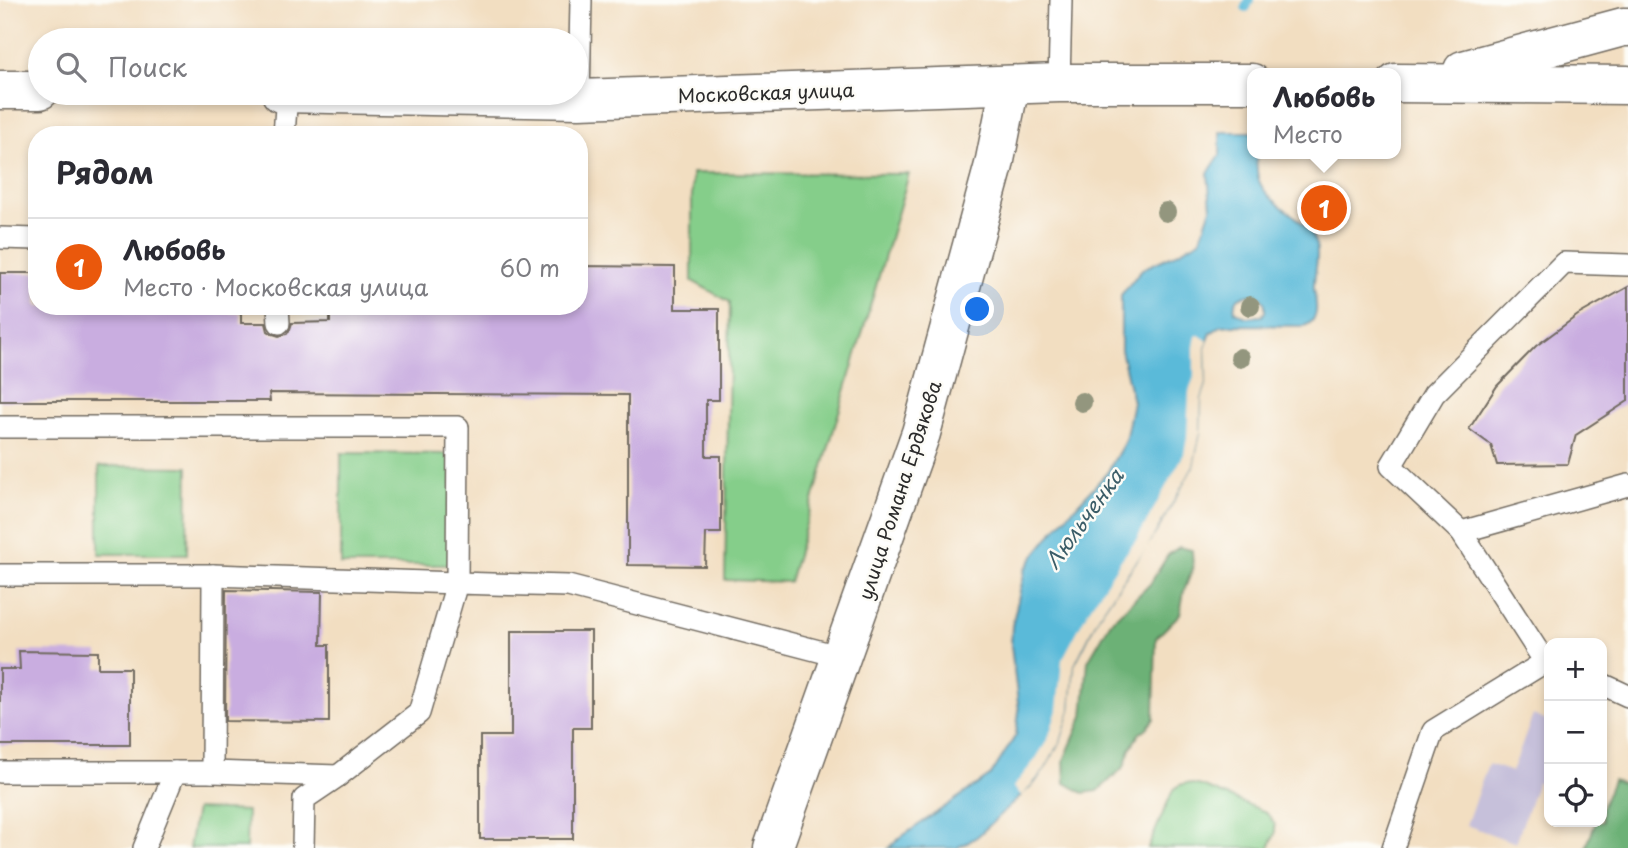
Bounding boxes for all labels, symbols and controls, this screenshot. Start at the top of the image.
search box [28,28,588,105]
text: Поиск [108,47,187,86]
icon: search [52,48,90,86]
popup [1247,68,1401,159]
street label: Московская улица [677,75,855,109]
text: Любовь [1273,77,1375,116]
text: Место [1273,116,1343,151]
text: Рядом [56,149,154,194]
pin: 1 [1301,182,1347,234]
text: Любовь [123,230,225,269]
text: 1 [74,250,85,285]
text: 60 m [500,250,560,285]
text: Место · Московская улица [123,269,428,304]
your location [960,292,994,326]
street label: улица Романа Ердякова [850,377,948,603]
water label: Люльченка [1036,461,1131,575]
map controls [1544,638,1607,827]
button: + [1544,638,1607,701]
button: − [1544,701,1607,764]
button: locate [1544,764,1607,827]

